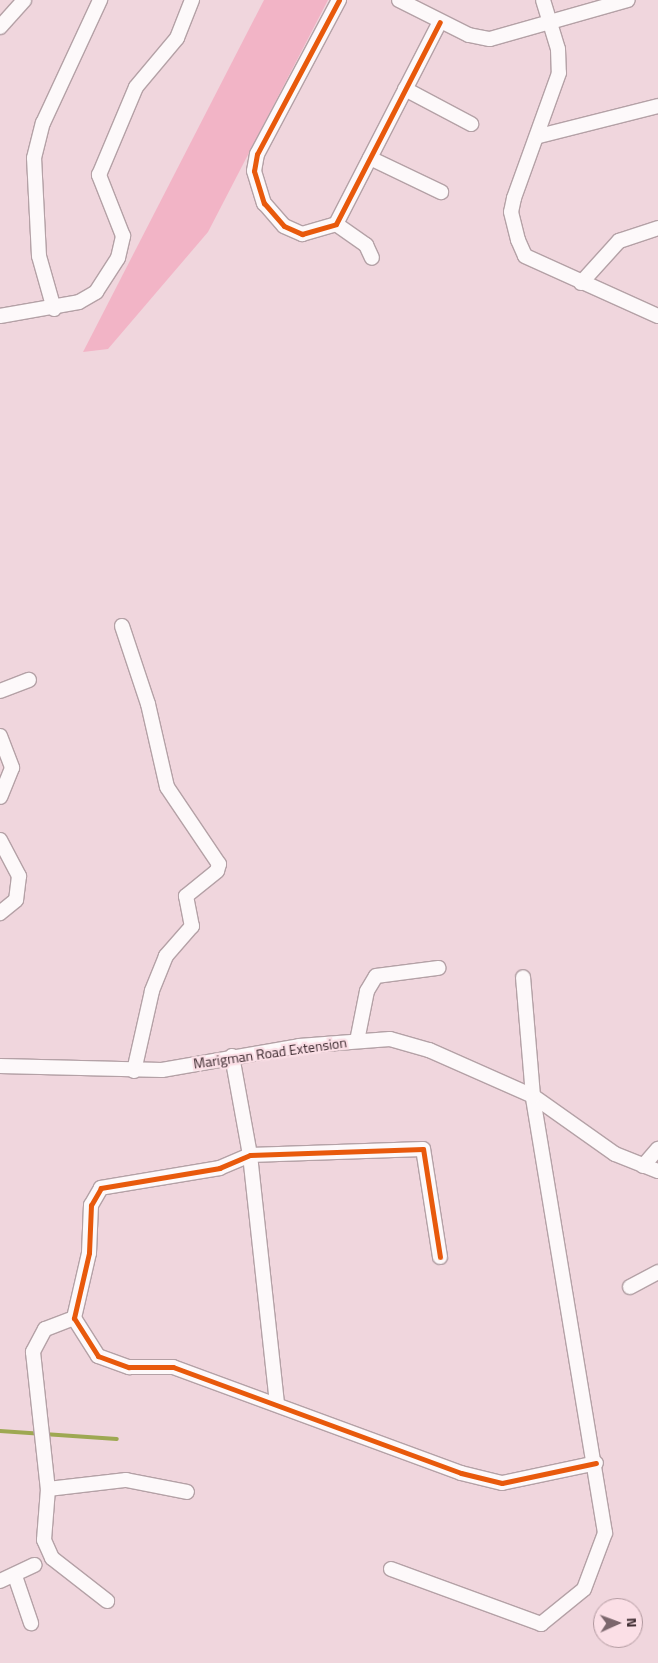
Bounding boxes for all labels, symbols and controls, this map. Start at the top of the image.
street label: Marigman Road Extension [192,1034,348,1072]
north arrow [593,1598,643,1648]
text: N [622,1617,643,1628]

